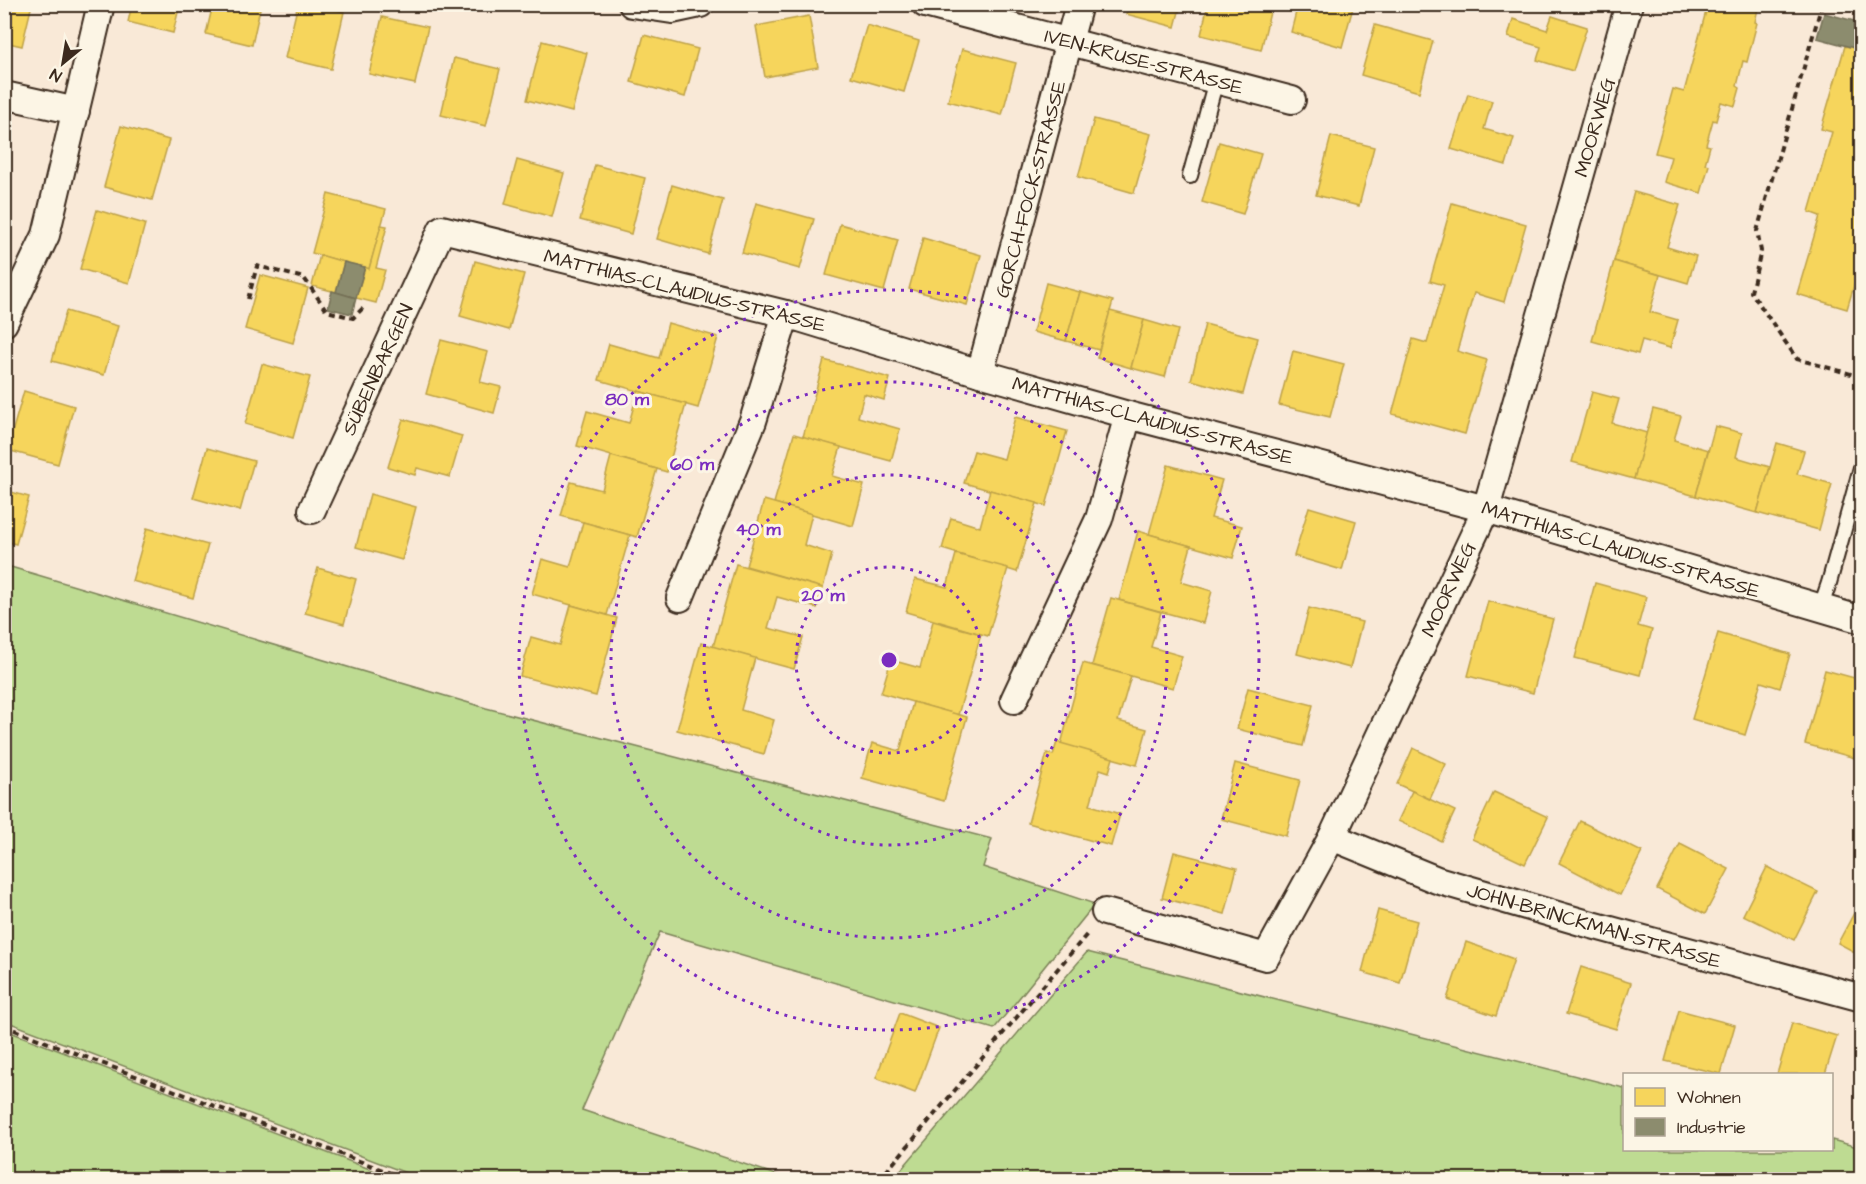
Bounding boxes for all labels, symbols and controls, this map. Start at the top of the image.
street label: IVEN-KRUSE-STRASSE [1041,22,1246,102]
north arrow [33,33,93,93]
text: N [46,63,66,87]
street label: MOORWEG [1567,74,1623,180]
street label: GORCH-FOCK-STRASSE [989,77,1073,301]
street label: MATTHIAS-CLAUDIUS-STRASSE [541,242,829,340]
street label: SÜBENBARGEN [335,299,421,440]
street label: MATTHIAS-CLAUDIUS-STRASSE [1009,370,1296,472]
text: 80 m [605,387,650,412]
text: 60 m [670,452,715,477]
street label: MATTHIAS-CLAUDIUS-STRASSE [1478,494,1763,606]
text: 40 m [736,517,781,542]
street label: MOORWEG [1415,537,1483,642]
text: 20 m [801,583,845,608]
centre of rings [879,650,899,670]
street label: JOHN-BRINCKMAN-STRASSE [1463,876,1724,976]
legend [1623,1073,1833,1151]
text: Wohnen [1677,1085,1741,1110]
text: Industrie [1677,1115,1746,1140]

